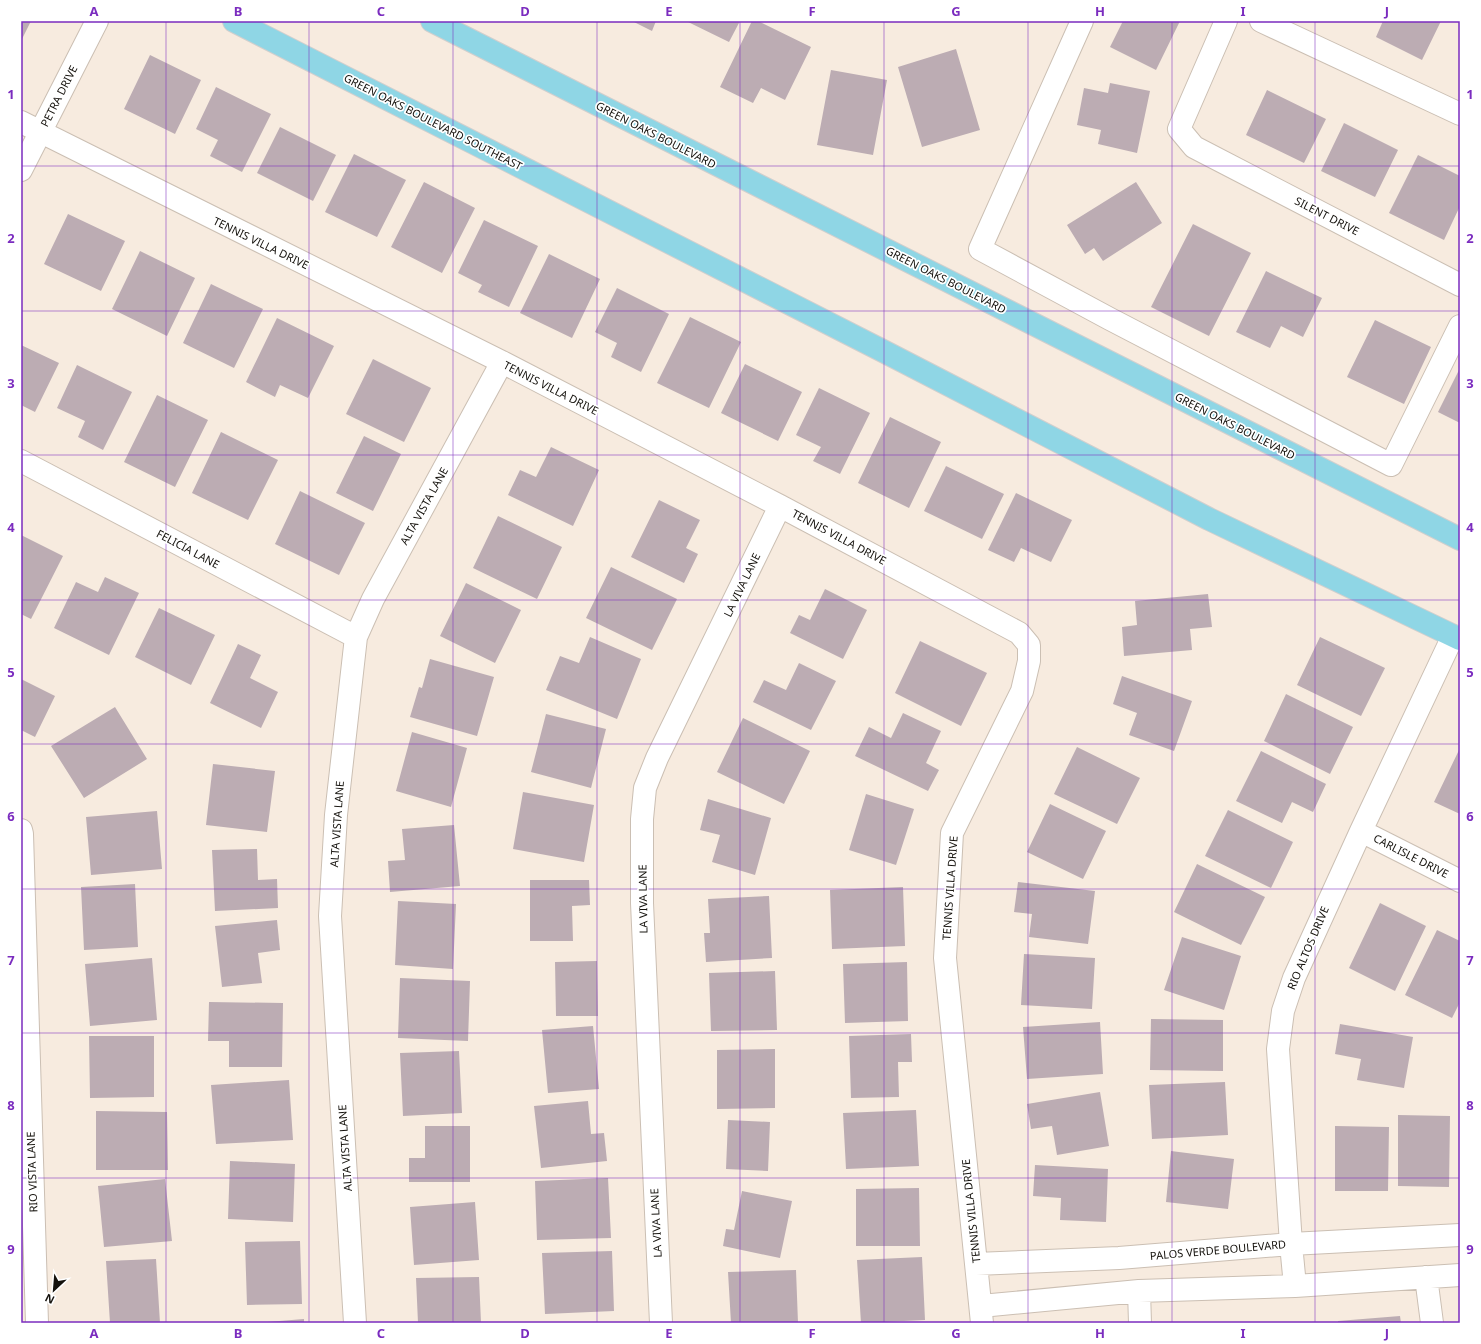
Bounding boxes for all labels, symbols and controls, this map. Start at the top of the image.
text: A [90,2,99,20]
text: B [234,2,242,20]
text: C [377,2,385,20]
text: D [520,2,530,20]
text: E [665,2,673,20]
text: F [808,2,816,20]
text: G [951,2,961,20]
text: H [1095,2,1105,20]
text: I [1240,2,1246,20]
text: J [1384,2,1389,20]
street label: PETRA DRIVE [37,63,80,129]
street label: GREEN OAKS BOULEVARD SOUTHEAST [342,70,525,173]
text: 1 [7,85,15,103]
text: 1 [1466,85,1474,103]
street label: GREEN OAKS BOULEVARD [594,98,719,171]
street label: SILENT DRIVE [1292,193,1362,238]
street label: TENNIS VILLA DRIVE [211,213,312,272]
text: 2 [7,229,15,247]
text: 2 [1466,229,1474,247]
street label: GREEN OAKS BOULEVARD [884,243,1009,316]
street label: TENNIS VILLA DRIVE [501,357,601,418]
text: 3 [7,374,15,392]
text: 3 [1466,374,1474,392]
street label: GREEN OAKS BOULEVARD [1173,389,1298,462]
street label: ALTA VISTA LANE [396,464,451,547]
street label: TENNIS VILLA DRIVE [790,505,889,568]
text: 4 [7,518,15,536]
text: 4 [1466,518,1474,536]
street label: FELICIA LANE [154,526,222,571]
street label: LA VIVA LANE [720,550,763,619]
text: 5 [7,663,15,681]
text: 5 [1466,663,1474,681]
street label: ALTA VISTA LANE [326,780,347,868]
text: 6 [7,807,15,825]
text: 6 [1466,807,1474,825]
street label: CARLISLE DRIVE [1371,830,1451,881]
street label: TENNIS VILLA DRIVE [938,835,961,941]
street label: LA VIVA LANE [634,864,651,934]
street label: RIO ALTOS DRIVE [1283,904,1332,992]
text: 7 [7,951,15,969]
text: 7 [1466,951,1474,969]
text: 8 [7,1096,15,1114]
text: 8 [1466,1096,1474,1114]
street label: ALTA VISTA LANE [334,1104,355,1192]
street label: RIO VISTA LANE [23,1131,40,1213]
street label: TENNIS VILLA DRIVE [958,1158,983,1264]
street label: LA VIVA LANE [646,1188,665,1258]
street label: PALOS VERDE BOULEVARD [1149,1236,1287,1263]
text: 9 [7,1240,15,1258]
text: 9 [1466,1240,1474,1258]
north arrow [34,1270,74,1310]
text: N [42,1291,57,1308]
text: A [90,1324,99,1342]
text: B [234,1324,242,1342]
text: C [377,1324,385,1342]
text: D [520,1324,530,1342]
text: E [665,1324,673,1342]
text: F [808,1324,816,1342]
text: G [951,1324,961,1342]
text: H [1095,1324,1105,1342]
text: I [1240,1324,1246,1342]
text: J [1384,1324,1389,1342]

